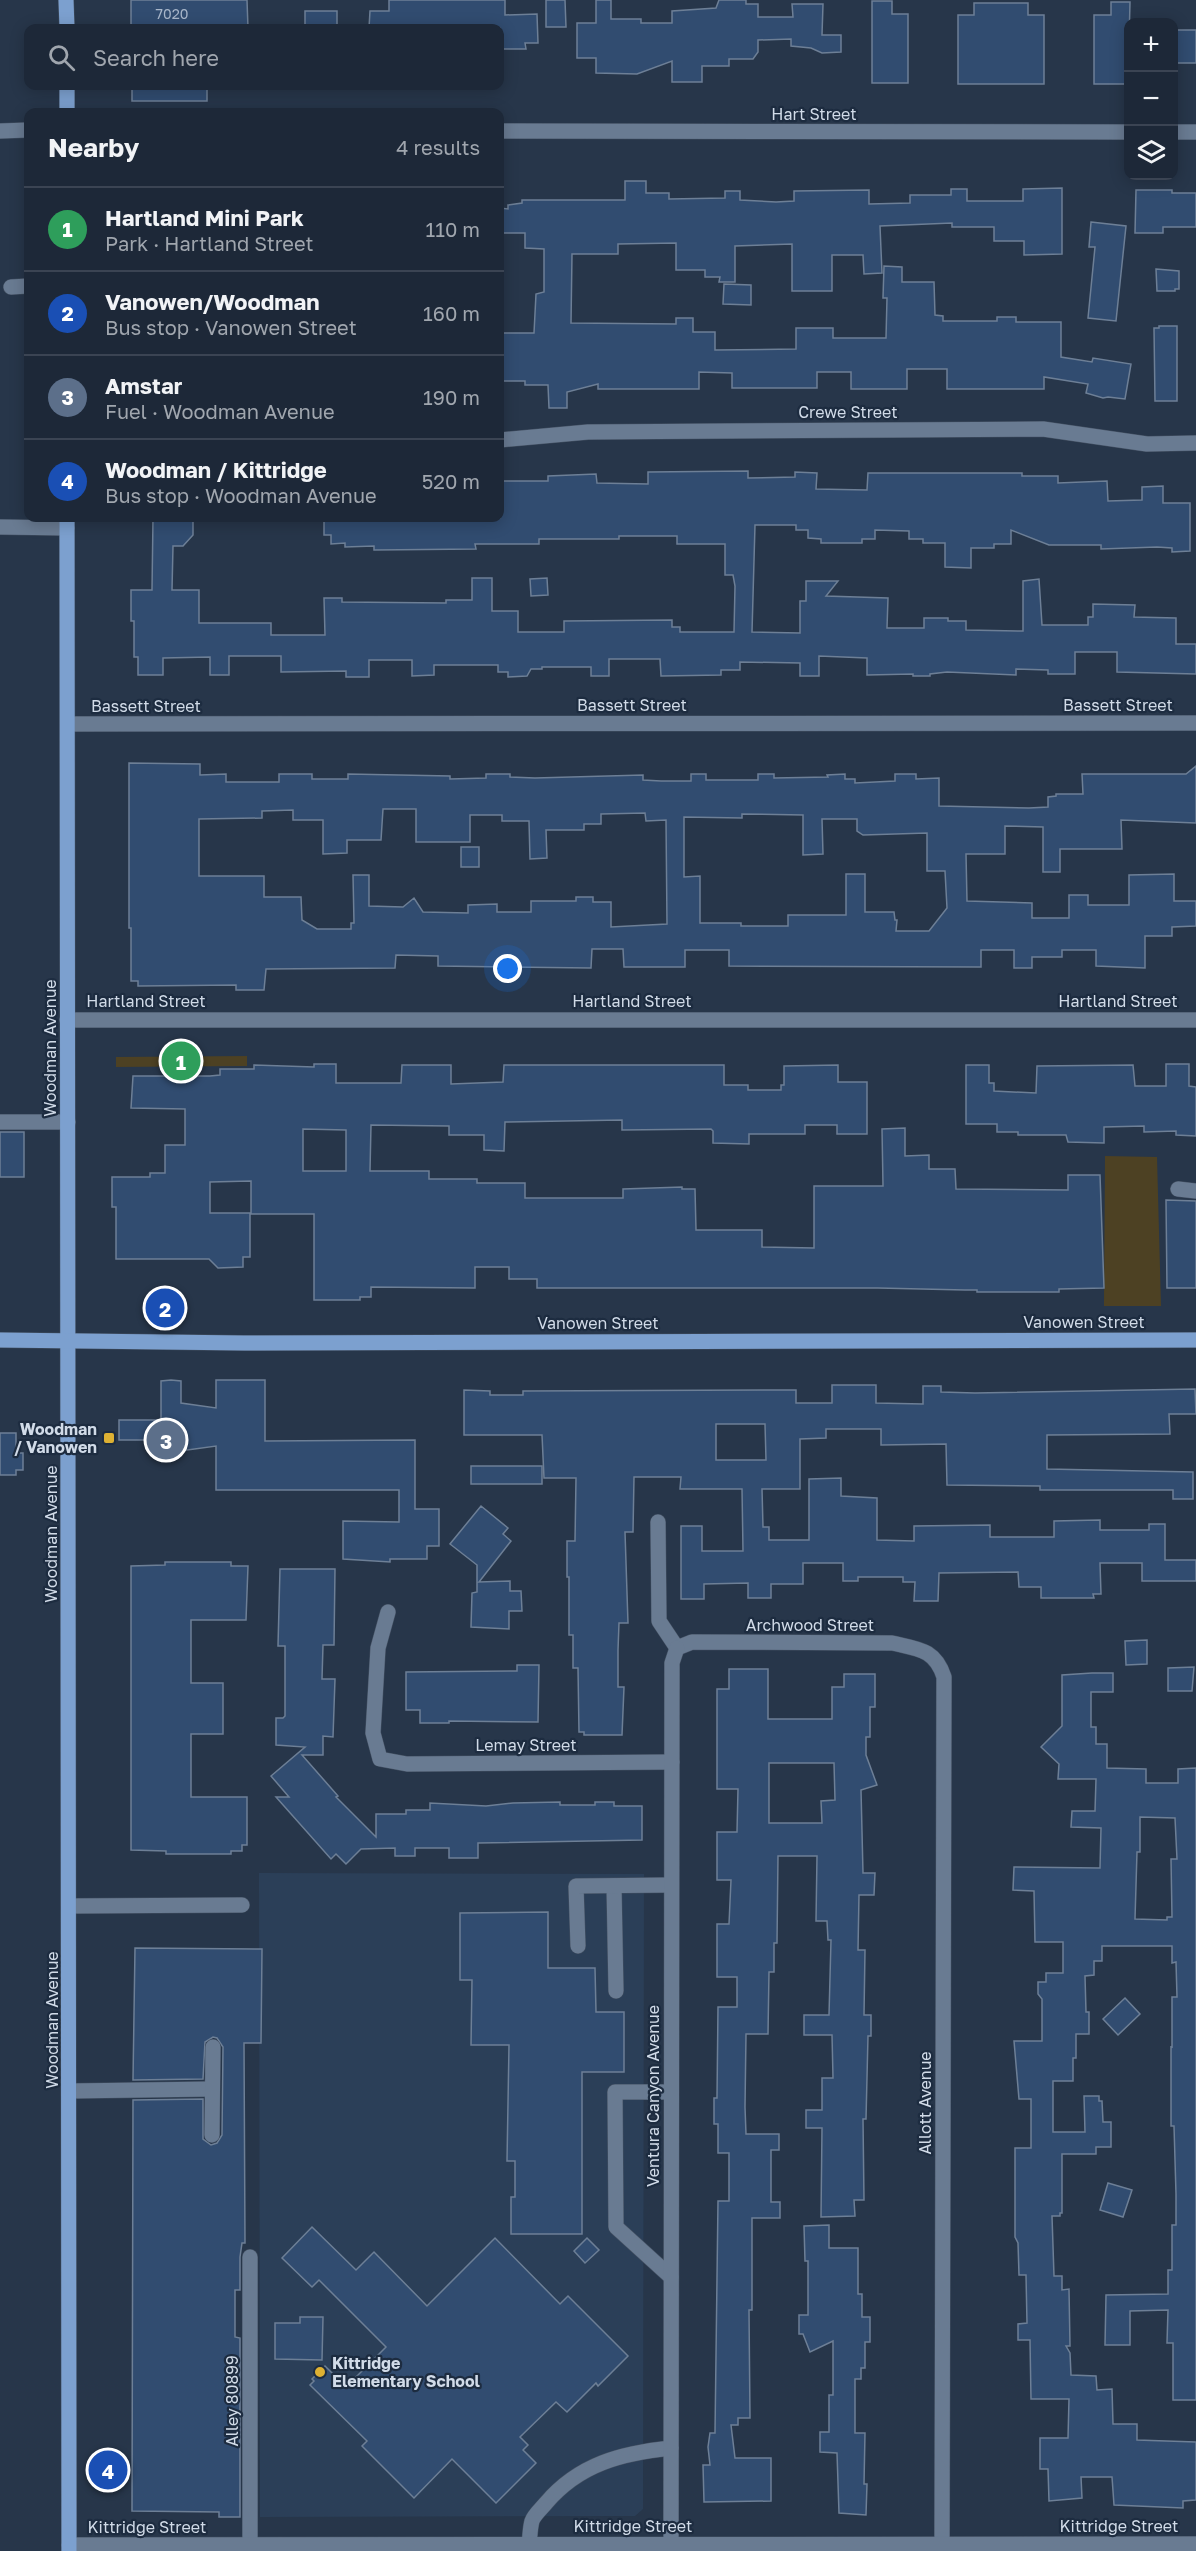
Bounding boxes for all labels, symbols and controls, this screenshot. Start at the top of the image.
house number: 7020 [156,5,188,22]
map controls [1124,18,1178,180]
button: + [1124,18,1178,72]
search box [24,24,504,90]
icon: search [45,41,78,74]
text: Search here [93,44,219,71]
button: − [1124,72,1178,126]
street label: Hart Street [771,104,857,124]
button: layers [1124,126,1178,180]
text: Nearby [48,132,139,163]
text: 4 results [396,135,480,159]
text: Hartland Mini Park [105,204,304,231]
text: 1 [62,217,73,241]
text: 110 m [426,217,480,241]
text: Park · Hartland Street [105,231,314,255]
text: Vanowen/Woodman [105,288,320,315]
text: 2 [61,301,74,325]
text: 160 m [423,301,480,325]
text: Bus stop · Vanowen Street [105,315,357,339]
text: Amstar [105,372,182,399]
text: 3 [61,385,74,409]
text: 190 m [423,385,480,409]
text: Fuel · Woodman Avenue [105,399,335,423]
street label: Crewe Street [798,402,898,422]
text: Woodman / Kittridge [105,456,327,483]
text: 4 [61,469,74,493]
text: 520 m [422,469,480,493]
text: Bus stop · Woodman Avenue [105,483,377,507]
street label: Bassett Street [577,695,687,715]
street label: Bassett Street [1063,695,1173,715]
street label: Bassett Street [91,696,201,716]
your location [493,954,522,983]
street label: Woodman Avenue [40,979,60,1117]
street label: Hartland Street [86,991,206,1011]
street label: Hartland Street [572,991,692,1011]
street label: Hartland Street [1058,991,1178,1011]
pin: 1 [162,1038,201,1084]
pin: 2 [146,1286,184,1330]
street label: Vanowen Street [1023,1312,1145,1332]
street label: Vanowen Street [537,1313,659,1333]
pin: 3 [146,1418,186,1462]
place label: Woodman / Vanowen [14,1419,97,1457]
marker: Woodman / Vanowen [102,1431,116,1445]
street label: Woodman Avenue [41,1465,61,1603]
street label: Archwood Street [746,1615,874,1635]
street label: Lemay Street [475,1735,577,1755]
street label: Woodman Avenue [42,1951,62,2089]
street label: Ventura Canyon Avenue [643,2005,663,2187]
street label: Allott Avenue [915,2051,935,2155]
place label: Kittridge Elementary School [332,2353,481,2391]
street label: Alley 80899 [222,2355,242,2447]
marker: Kittridge Elementary School [313,2365,327,2379]
pin: 4 [88,2448,128,2492]
street label: Kittridge Street [574,2516,692,2536]
street label: Kittridge Street [1060,2516,1178,2536]
street label: Kittridge Street [88,2517,206,2537]

